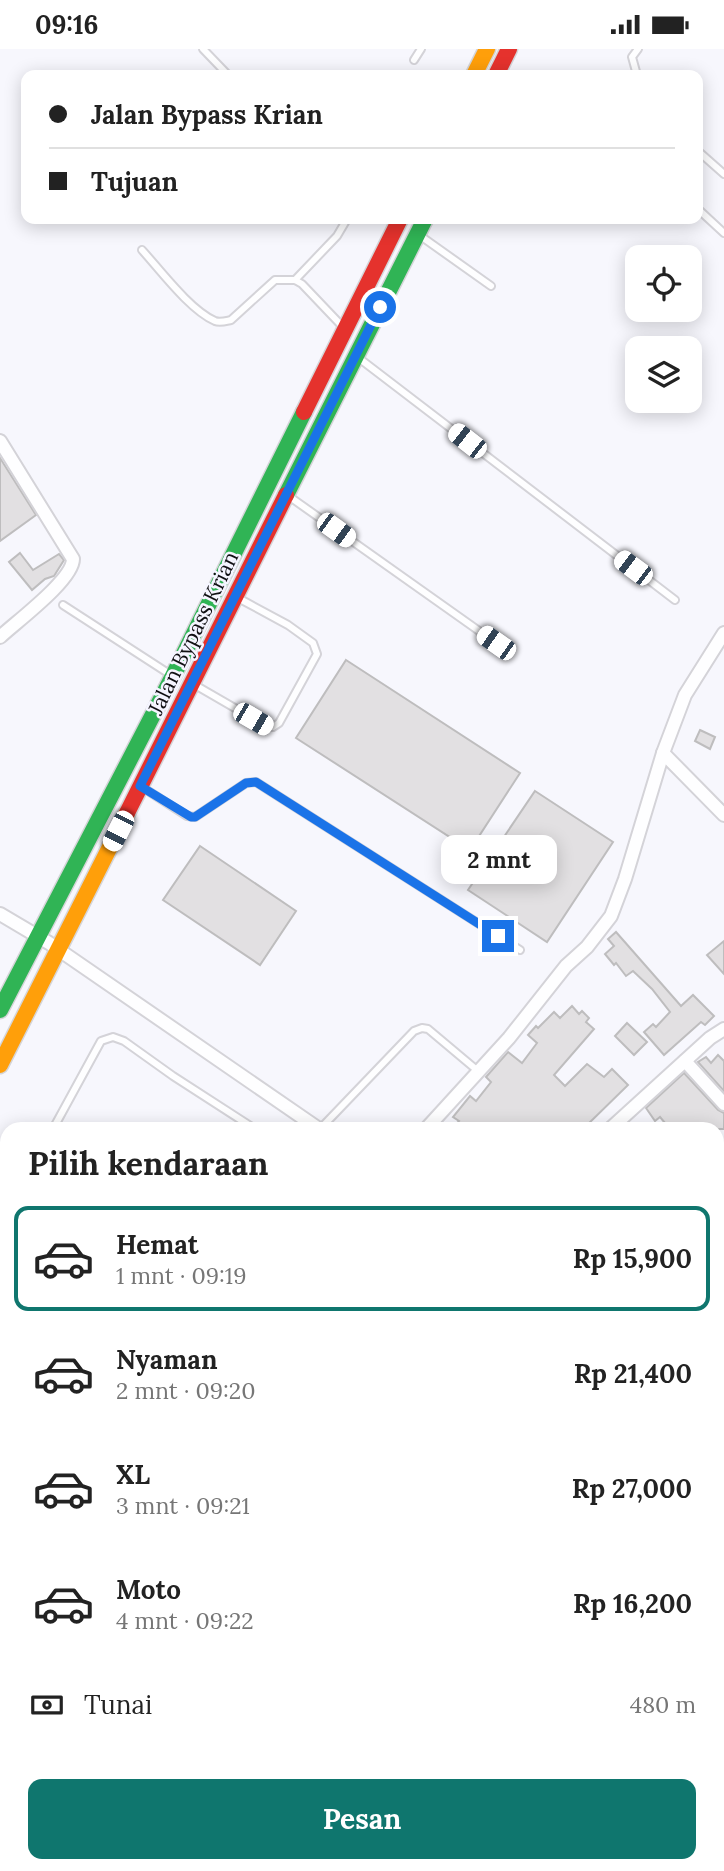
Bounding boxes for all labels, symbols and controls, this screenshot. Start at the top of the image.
text: 09:16 [35,8,99,41]
text: Jalan Bypass Krian [91,98,323,131]
text: Tujuan [91,165,178,198]
map controls [625,245,702,413]
button: locate [625,245,702,322]
route start [364,291,396,323]
button: layers [625,336,702,413]
car [444,420,491,462]
car [313,509,360,551]
street label: Jalan Bypass Krian [141,547,244,720]
car [610,547,657,589]
car [473,622,520,664]
car [230,699,277,739]
car [100,808,137,854]
callout: 2 mnt [440,835,556,883]
text: 2 mnt [467,845,531,874]
route end [482,920,514,952]
text: Pilih kendaraan [28,1143,268,1184]
icon: car [32,1227,95,1290]
text: Hemat [116,1228,198,1261]
text: Rp 15,900 [573,1242,692,1275]
text: 1 mnt · 09:19 [116,1261,246,1290]
icon: car [32,1342,95,1405]
text: Nyaman [116,1343,217,1376]
text: Rp 21,400 [574,1357,692,1390]
text: 2 mnt · 09:20 [116,1376,255,1405]
icon: car [32,1457,95,1520]
text: XL [116,1458,150,1491]
text: Rp 27,000 [572,1472,692,1505]
text: 3 mnt · 09:21 [116,1491,250,1520]
icon: car [32,1572,95,1635]
text: Moto [116,1573,181,1606]
text: Rp 16,200 [573,1587,692,1620]
text: 4 mnt · 09:22 [116,1606,254,1635]
icon: cash [28,1686,66,1724]
text: Tunai [84,1688,152,1721]
text: 480 m [630,1690,696,1719]
button: Pesan [28,1779,696,1859]

